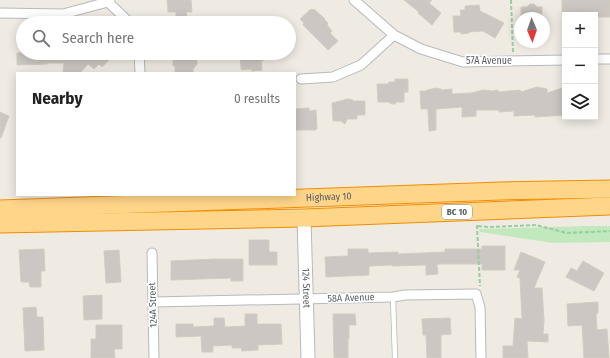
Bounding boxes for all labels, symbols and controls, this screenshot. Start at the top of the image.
north arrow [514,12,550,48]
map controls [562,12,598,120]
button: + [562,12,598,48]
search box [16,16,296,60]
icon: search [30,27,52,49]
text: Search here [62,29,134,47]
button: − [562,48,598,84]
street label: 57A Avenue [466,55,512,67]
button: layers [562,84,598,120]
text: Nearby [32,88,83,109]
text: 0 results [234,91,280,106]
street label: Highway 10 [306,190,352,204]
road number: BC 10 [442,205,472,219]
street label: 124 Street [299,268,313,309]
street label: 124A Street [146,282,160,328]
street label: 58A Avenue [327,291,375,305]

